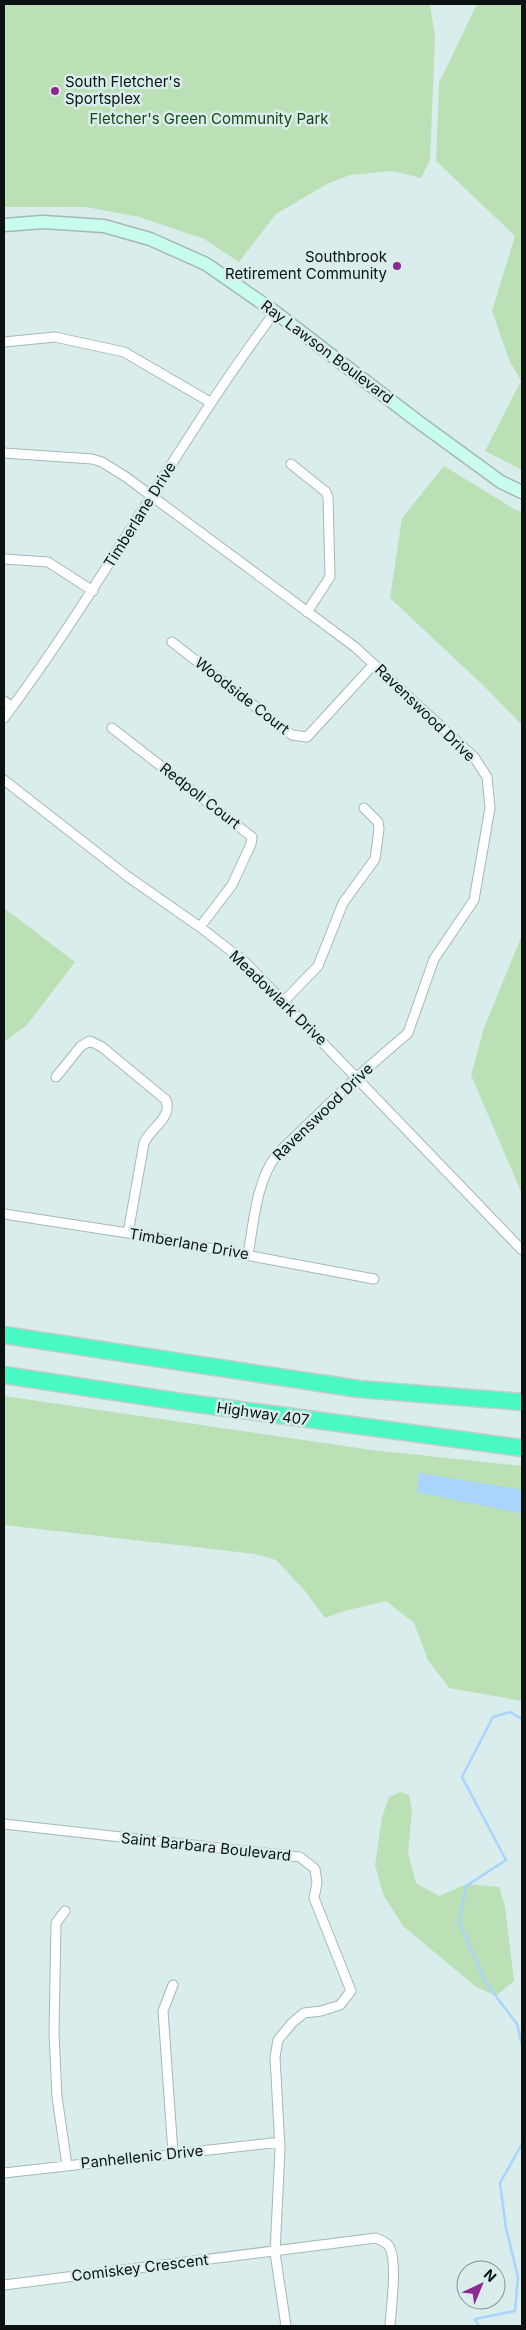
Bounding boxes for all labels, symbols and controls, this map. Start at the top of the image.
place label: South Fletcher's Sportsplex [65,72,181,108]
marker: South Fletcher's Sportsplex [49,85,61,97]
park label: Fletcher's Green Community Park [89,109,329,128]
place label: Southbrook Retirement Community [225,247,388,283]
marker: Southbrook Retirement Community [391,260,403,272]
street label: Ray Lawson Boulevard [257,296,397,408]
street label: Timberlane Drive [99,458,180,571]
street label: Woodside Court [191,653,293,738]
street label: Ravenswood Drive [371,660,479,765]
street label: Redpoll Court [156,758,244,833]
street label: Meadowlark Drive [225,946,331,1049]
street label: Ravenswood Drive [269,1059,377,1164]
street label: Timberlane Drive [128,1224,251,1263]
street label: Highway 407 [216,1398,311,1429]
street label: Saint Barbara Boulevard [120,1828,292,1865]
street label: Panhellenic Drive [80,2141,204,2172]
street label: Comiskey Crescent [70,2250,210,2285]
north arrow [456,2260,506,2310]
text: N [481,2265,500,2285]

